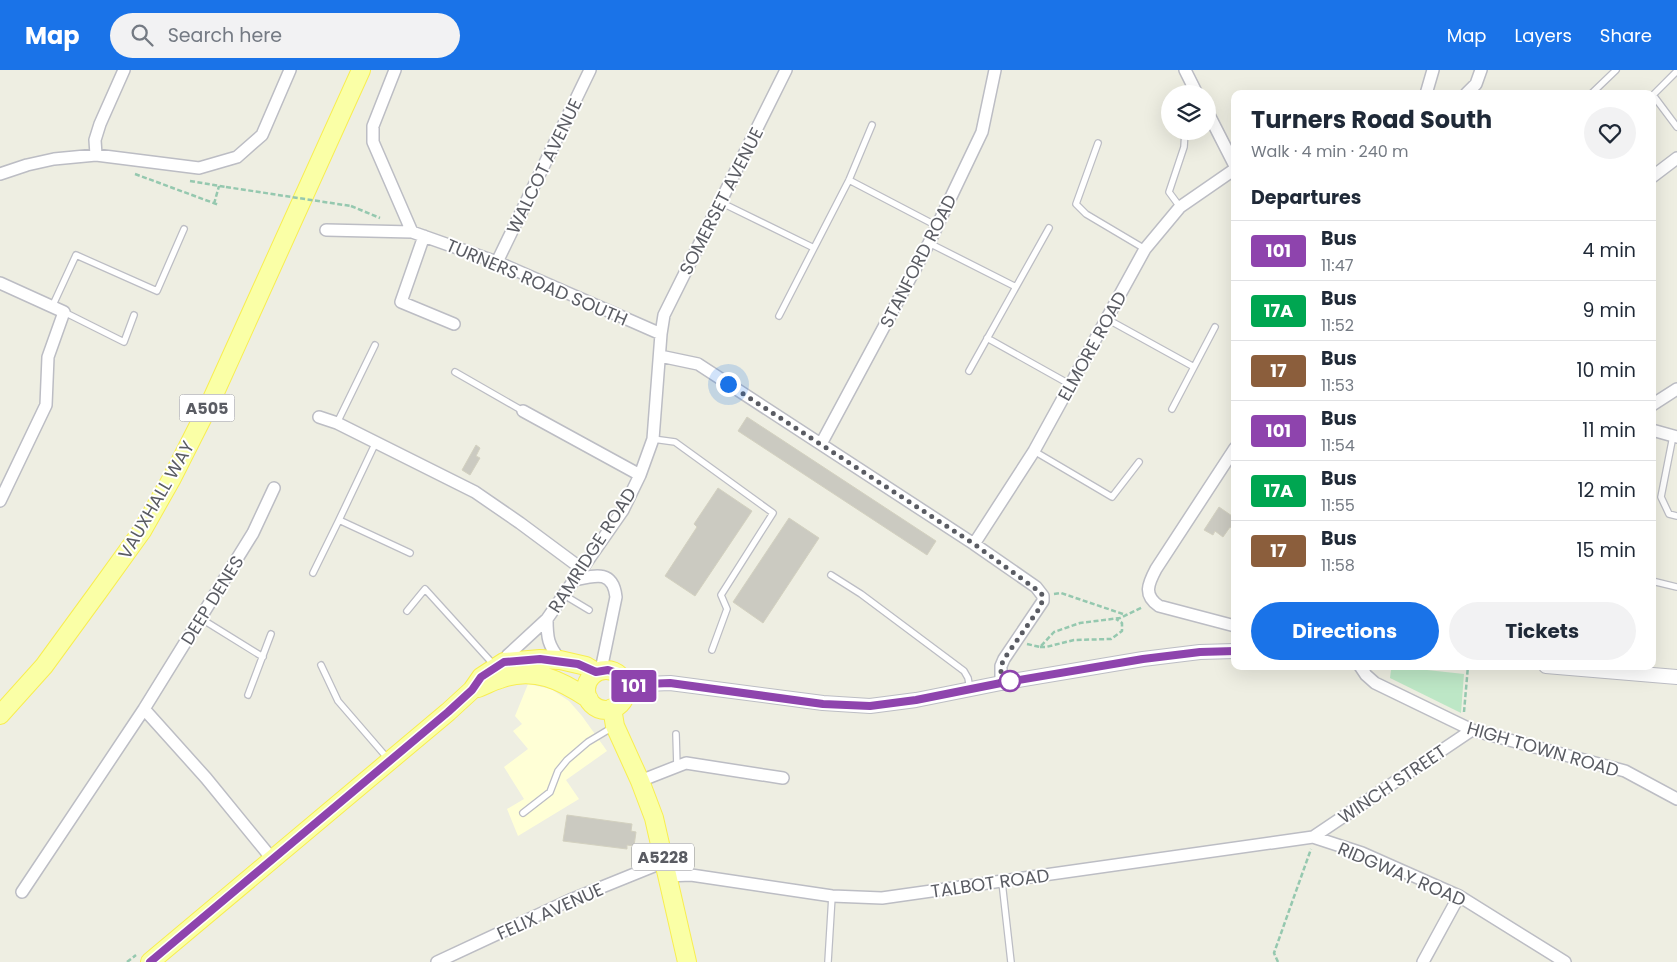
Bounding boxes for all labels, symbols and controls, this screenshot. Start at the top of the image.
search box [110,13,460,58]
text: Map [25,19,80,52]
icon: search [128,21,156,49]
text: Search here [168,22,282,49]
text: Map [1447,23,1487,48]
text: Layers [1515,23,1572,48]
text: Share [1600,23,1652,48]
map controls [1161,85,1216,140]
button: layers [1161,85,1216,140]
street label: WALCOT AVENUE [500,94,588,238]
text: Turners Road South [1251,103,1492,136]
button: heart [1584,107,1636,159]
street label: SOMERSET AVENUE [673,123,769,279]
text: Walk · 4 min · 240 m [1251,140,1409,163]
text: Departures [1251,184,1361,211]
street label: STANFORD ROAD [874,190,962,332]
text: Bus [1321,225,1357,252]
street label: TURNERS ROAD SOUTH [442,232,632,332]
text: 4 min [1583,237,1636,264]
text: 101 [1266,238,1291,263]
text: 11:47 [1321,254,1353,277]
text: Bus [1321,285,1357,312]
street label: ELMORE ROAD [1052,287,1132,405]
text: 9 min [1583,297,1636,324]
text: 17A [1264,298,1293,323]
text: 11:52 [1321,314,1354,337]
text: Bus [1321,345,1357,372]
text: 10 min [1577,357,1636,384]
text: 17 [1270,358,1287,383]
your location [716,372,741,397]
text: 11:53 [1321,374,1354,397]
road number: A505 [180,394,234,422]
text: Bus [1321,405,1357,432]
text: 11 min [1582,417,1636,444]
text: 101 [1266,418,1291,443]
text: 11:54 [1321,434,1355,457]
street label: VAUXHALL WAY [112,436,200,564]
text: Bus [1321,465,1357,492]
text: 12 min [1578,477,1636,504]
text: 17A [1264,478,1293,503]
street label: RAMRIDGE ROAD [542,483,642,617]
text: 11:55 [1321,494,1355,517]
text: Bus [1321,525,1357,552]
text: 15 min [1577,537,1636,564]
text: 17 [1270,538,1287,563]
street label: DEEP DENES [175,551,249,649]
text: 11:58 [1321,554,1355,577]
button: Directions [1251,602,1439,660]
button: Tickets [1449,602,1636,660]
line badge: 101 [605,670,663,702]
unlabelled marker [999,670,1021,692]
text: 101 [621,673,647,698]
street label: HIGH TOWN ROAD [1464,715,1622,783]
street label: WINCH STREET [1333,738,1451,829]
street label: RIDGWAY ROAD [1334,836,1470,912]
road number: A5228 [632,844,694,870]
street label: TALBOT ROAD [929,862,1051,904]
street label: FELIX AVENUE [493,876,607,946]

